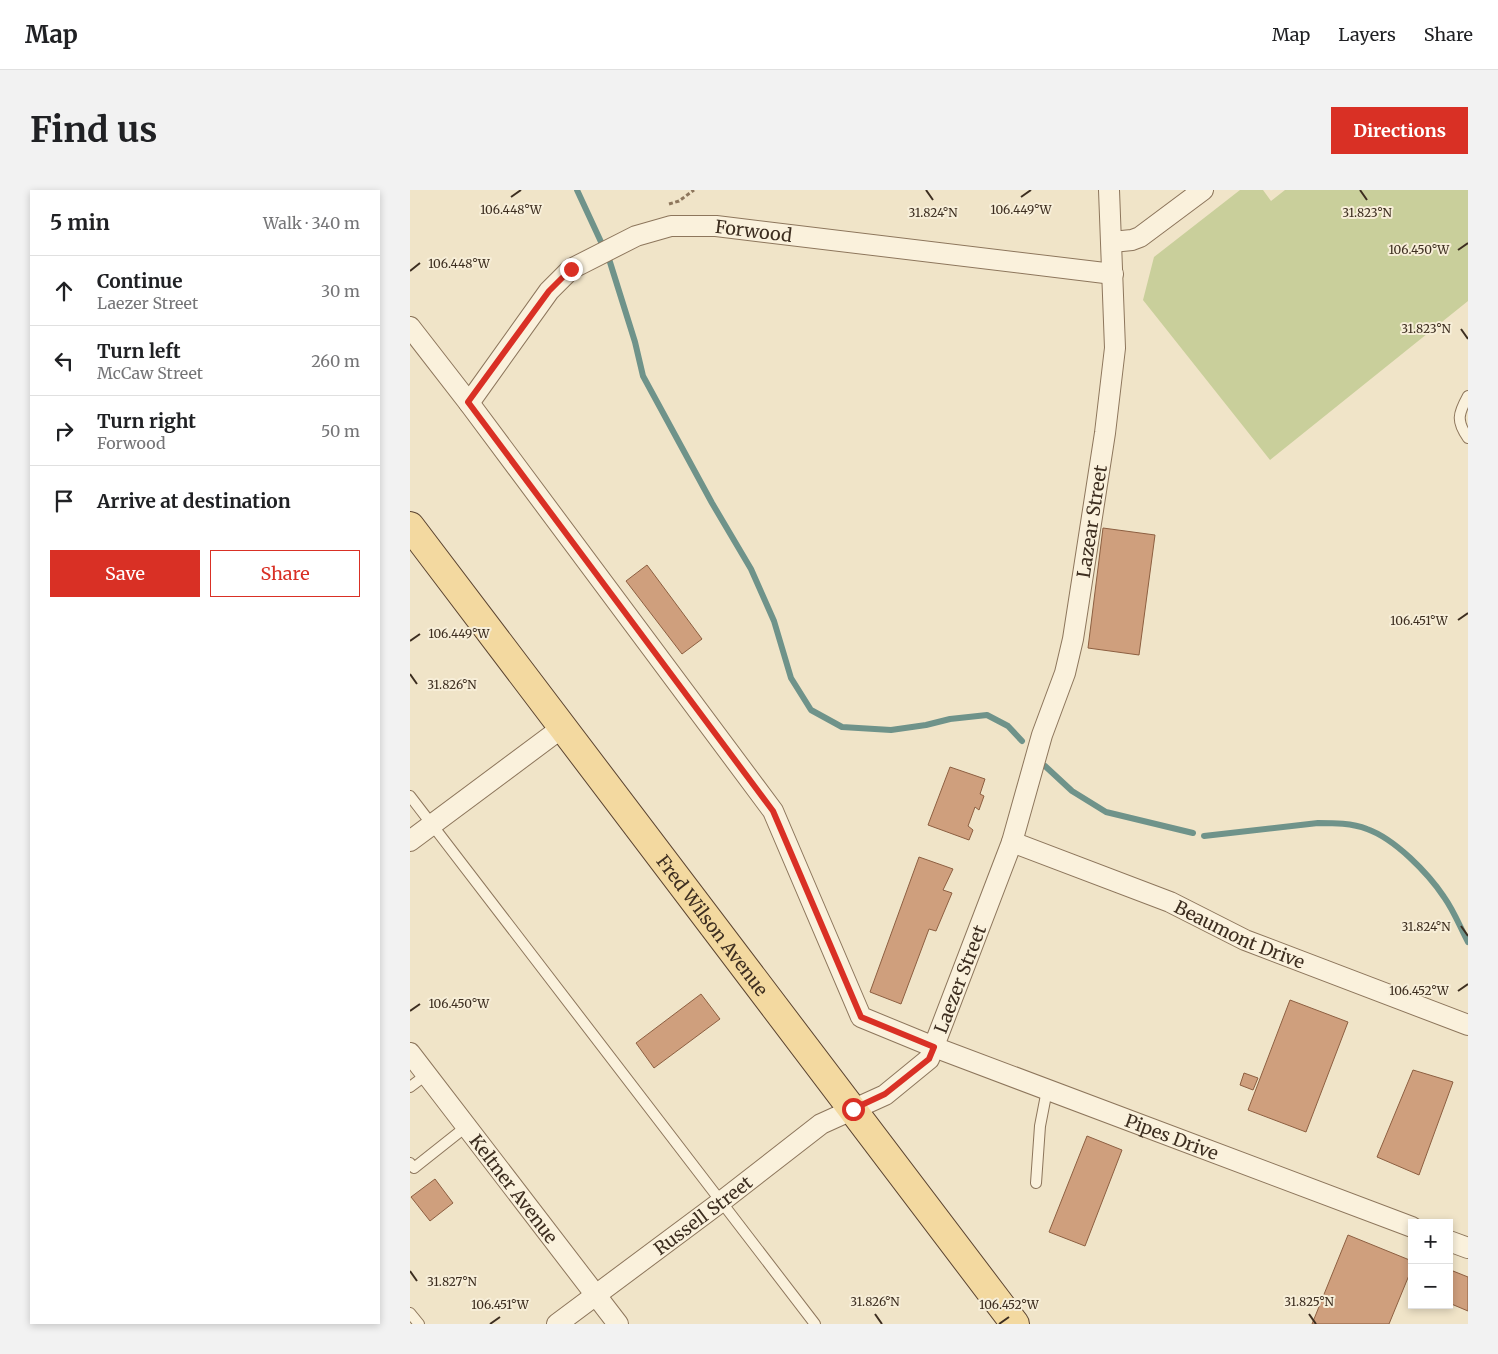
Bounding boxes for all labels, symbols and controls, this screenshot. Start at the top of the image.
text: Map [25,19,78,50]
text: Map [1272,23,1310,46]
text: Layers [1338,23,1396,46]
text: Share [1424,23,1473,46]
button: Directions [1331,107,1468,154]
text: Find us [30,108,157,152]
text: 106.448°W [480,202,543,217]
text: 106.449°W [990,202,1053,217]
text: 31.824°N [909,205,958,220]
text: 31.823°N [1342,205,1392,220]
text: 5 min [50,209,110,236]
text: Walk · 340 m [263,213,360,233]
street label: Forwood [714,215,794,247]
text: 106.450°W [1389,242,1450,257]
text: 106.448°W [428,256,491,271]
route end [560,258,583,281]
text: Continue [97,269,183,293]
icon: ahead [50,277,78,305]
text: 30 m [321,281,360,301]
text: Laezer Street [97,293,198,313]
text: 31.823°N [1401,321,1451,336]
text: Turn left [97,339,181,363]
icon: left [50,347,78,375]
text: 260 m [311,351,360,371]
text: McCaw Street [97,363,203,383]
text: Turn right [97,409,196,433]
icon: right [50,417,78,445]
text: 50 m [321,421,360,441]
text: Forwood [97,433,166,453]
street label: Lazear Street [1071,463,1111,579]
icon: arrive [50,487,78,515]
text: Arrive at destination [97,489,291,513]
button: Save [50,550,200,597]
button: Share [210,550,360,597]
text: 106.451°W [1390,613,1449,628]
text: 106.449°W [428,626,491,641]
text: 31.826°N [427,677,477,692]
street label: Fred Wilson Avenue [652,850,774,1000]
street label: Beaumont Drive [1171,895,1308,973]
text: 31.824°N [1402,919,1451,934]
street label: Laezer Street [929,922,991,1036]
text: 106.452°W [1389,983,1450,998]
text: 106.450°W [429,996,490,1011]
route start [842,1098,865,1121]
street label: Pipes Drive [1122,1108,1222,1165]
street label: Keltner Avenue [465,1130,563,1248]
street label: Russell Street [649,1170,757,1260]
map controls [1408,1219,1453,1309]
button: + [1408,1219,1453,1264]
button: − [1408,1264,1453,1309]
text: 31.827°N [427,1274,478,1289]
text: 31.826°N [850,1294,900,1309]
text: 31.825°N [1284,1294,1334,1309]
text: 106.451°W [471,1297,530,1312]
text: 106.452°W [979,1297,1040,1312]

